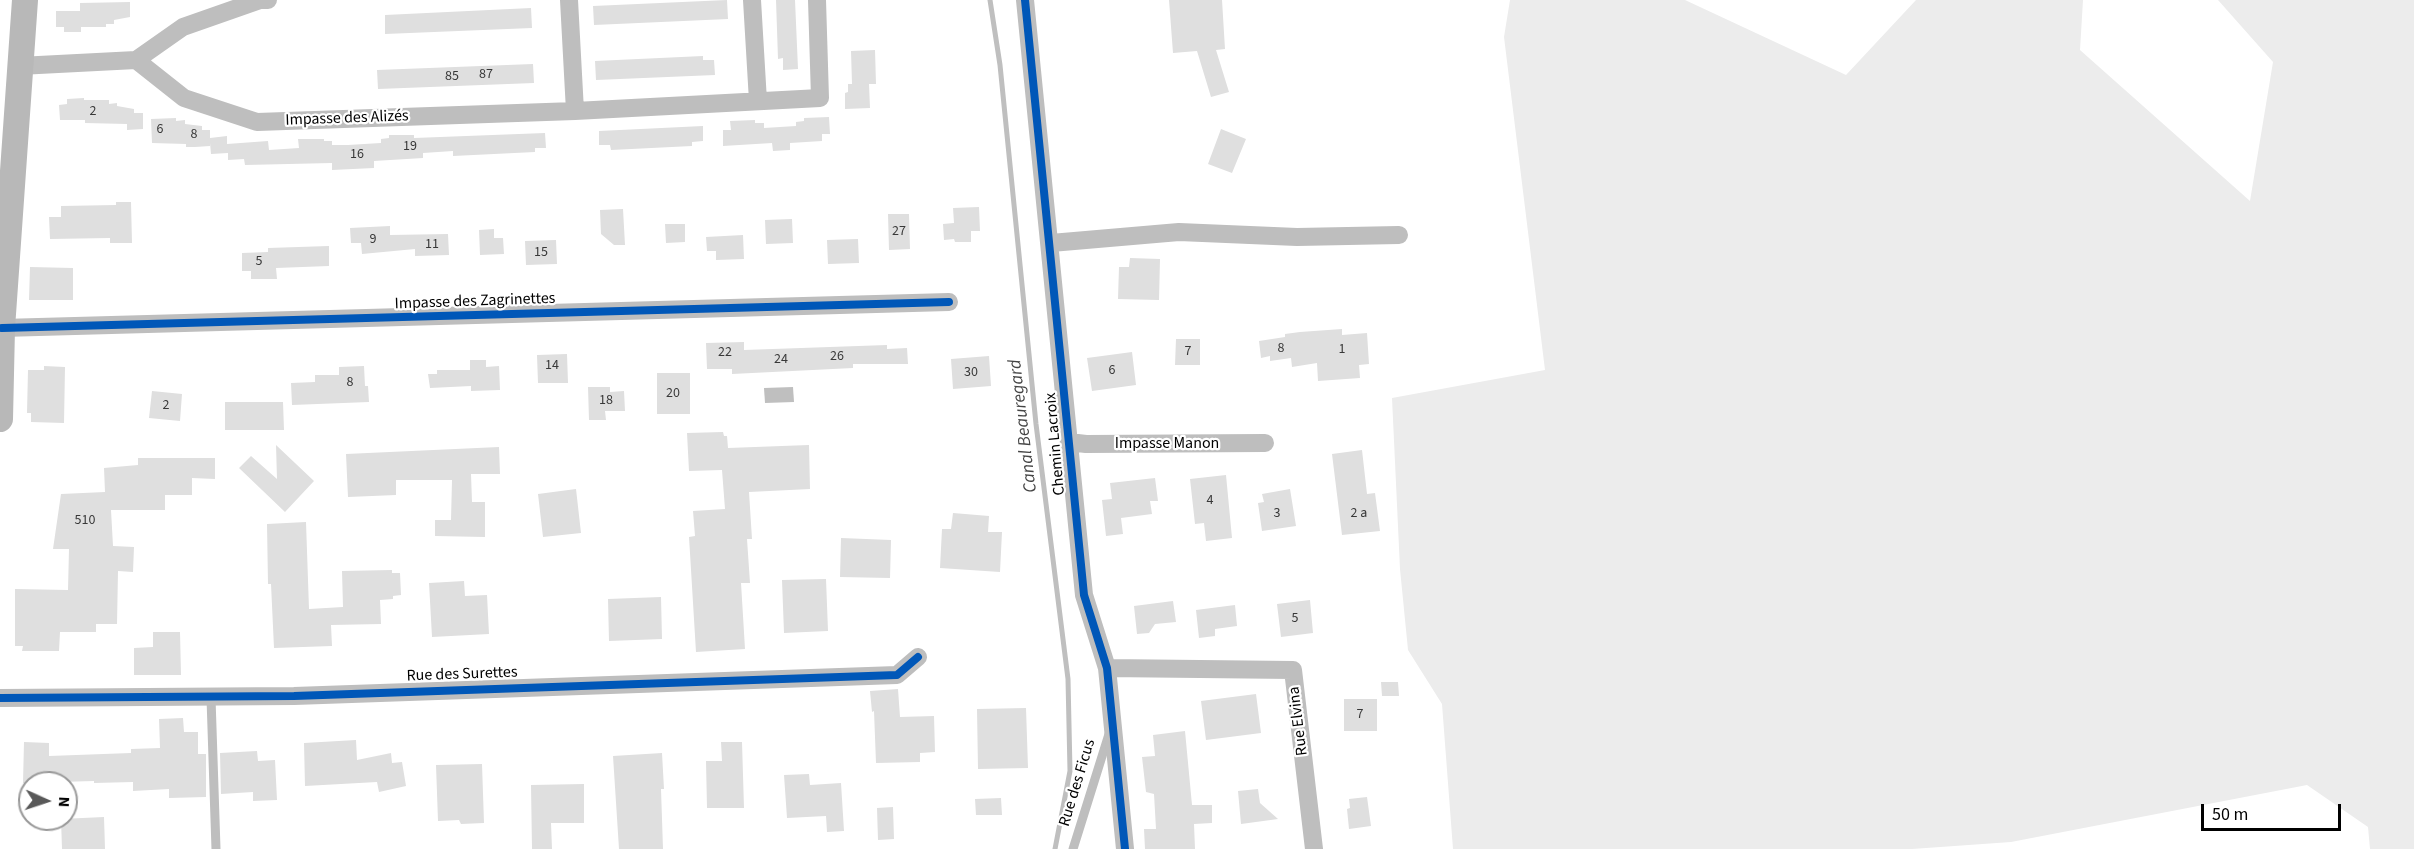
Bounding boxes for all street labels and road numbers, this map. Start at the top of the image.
street label: Impasse des Alizés [285,107,409,131]
street label: Impasse des Zagrinettes [394,290,556,314]
street label: Chemin Lacroix [1042,392,1070,496]
street label: Impasse Manon [1115,434,1219,454]
street label: Rue des Surettes [406,663,518,687]
street label: Rue Elvina [1285,685,1313,757]
street label: Rue des Ficus [1056,737,1100,829]

